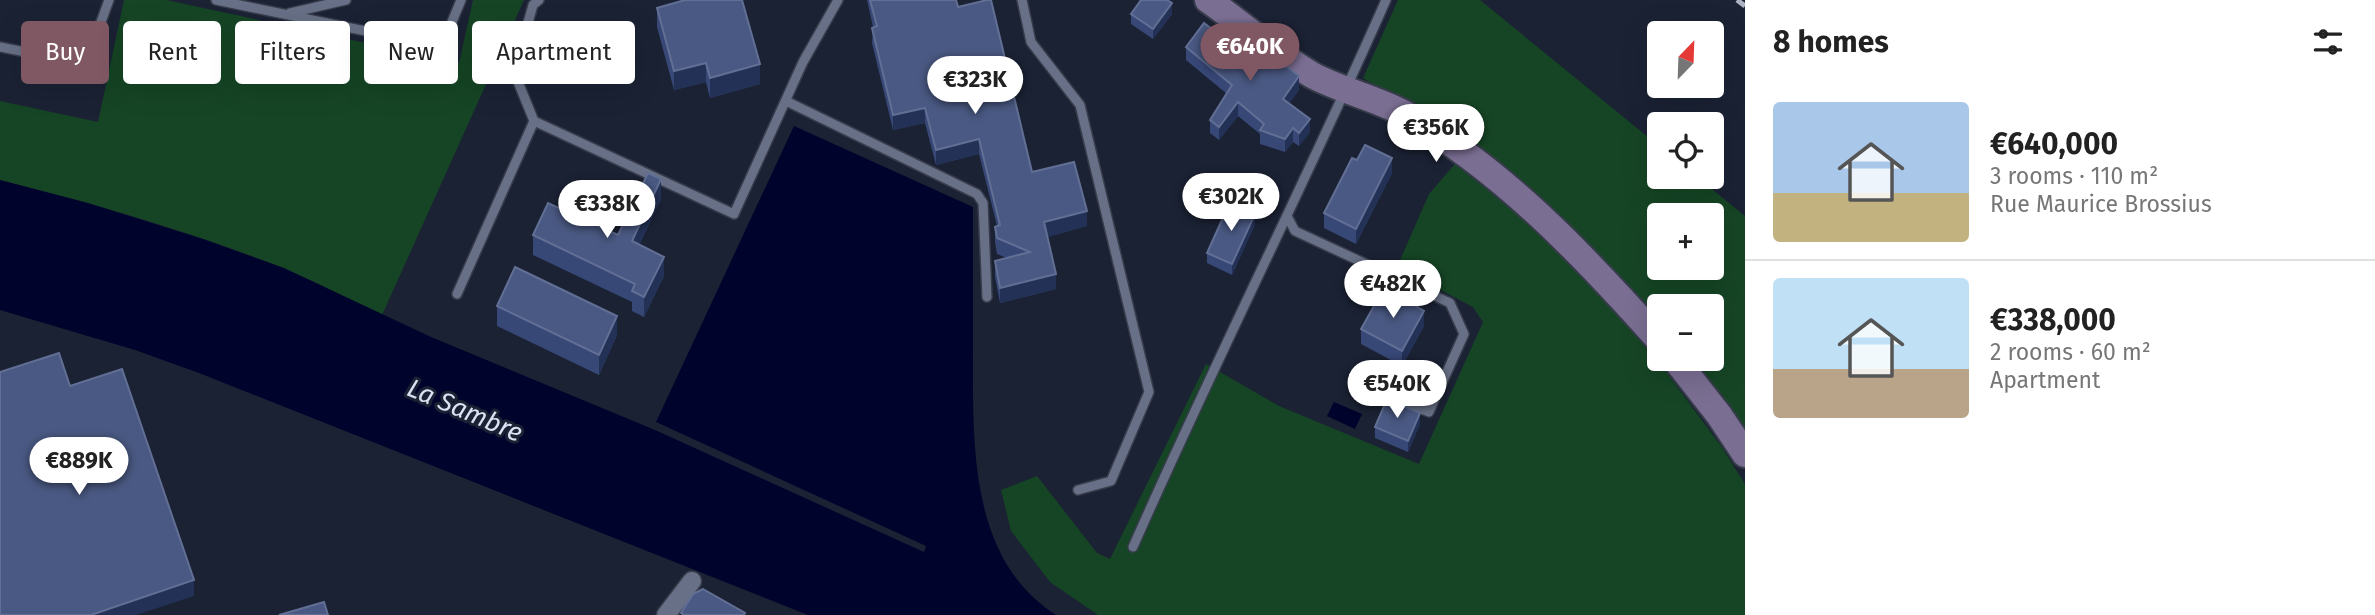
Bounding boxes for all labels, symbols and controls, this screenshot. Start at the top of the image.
chip: Buy [21,21,109,84]
chip: Rent [123,21,221,84]
chip: Filters [235,21,350,84]
chip: New [364,21,458,84]
chip: Apartment [472,21,635,84]
north arrow [1647,21,1724,98]
map controls [1647,21,1724,371]
icon: filters [2309,23,2347,61]
pin: €640K [1201,24,1299,83]
text: 8 homes [1773,24,1889,60]
text: €640K [1216,32,1284,60]
pin: €323K [926,57,1024,116]
text: €323K [943,65,1007,93]
pin: €356K [1387,104,1485,164]
button: locate [1647,112,1724,189]
text: €356K [1403,113,1469,141]
text: €640,000 [1990,126,2118,162]
icon: home [1829,130,1913,214]
text: 3 rooms · 110 m² [1990,162,2158,190]
pin: €302K [1182,174,1280,233]
pin: €338K [558,180,656,240]
text: €302K [1198,182,1264,210]
text: €338K [574,189,640,217]
text: Rue Maurice Brossius [1990,190,2212,218]
button: + [1647,203,1724,280]
pin: €482K [1344,260,1442,320]
text: €482K [1360,269,1426,297]
button: − [1647,294,1724,371]
text: €338,000 [1990,302,2116,338]
icon: home [1829,306,1913,390]
text: 2 rooms · 60 m² [1990,338,2151,366]
pin: €540K [1348,360,1446,420]
text: Apartment [1990,366,2100,394]
text: €540K [1364,369,1430,397]
water label: La Sambre [403,372,527,449]
pin: €889K [30,438,128,497]
text: €889K [45,446,113,474]

